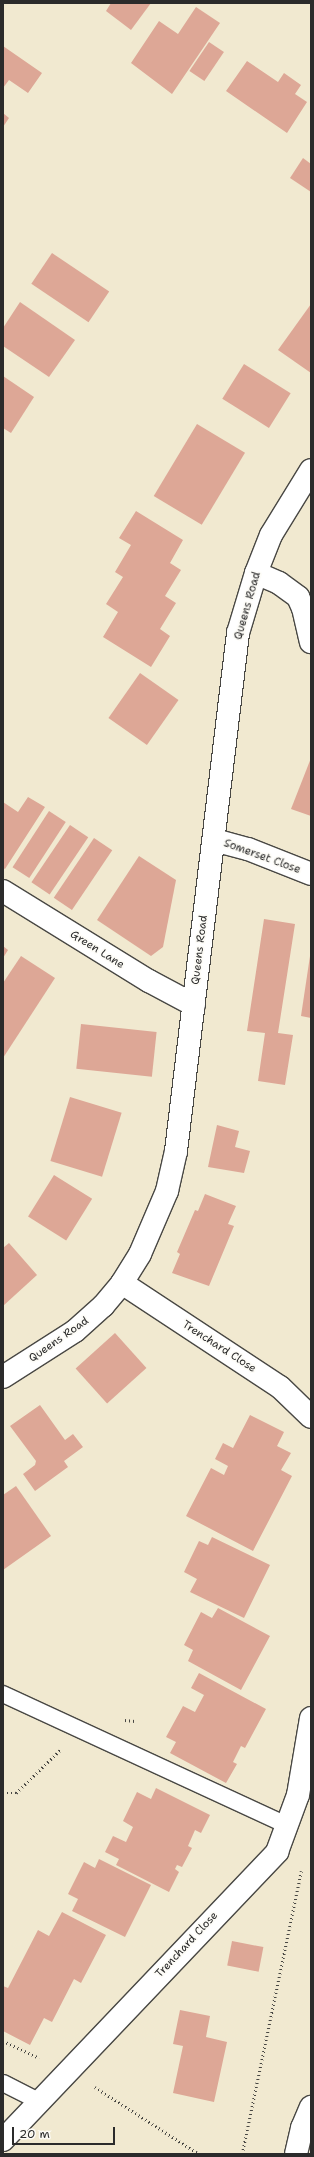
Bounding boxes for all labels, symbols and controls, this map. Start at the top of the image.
street label: Queens Road [232,571,264,641]
street label: Somerset Close [222,837,302,877]
street label: Queens Road [189,914,211,986]
street label: Green Lane [68,928,126,972]
street label: Queens Road [27,1315,91,1365]
street label: Trenchard Close [180,1318,258,1376]
street label: Trenchard Close [153,1909,221,1981]
scale bar [14,2119,117,2145]
text: 20 m [19,2126,50,2142]

